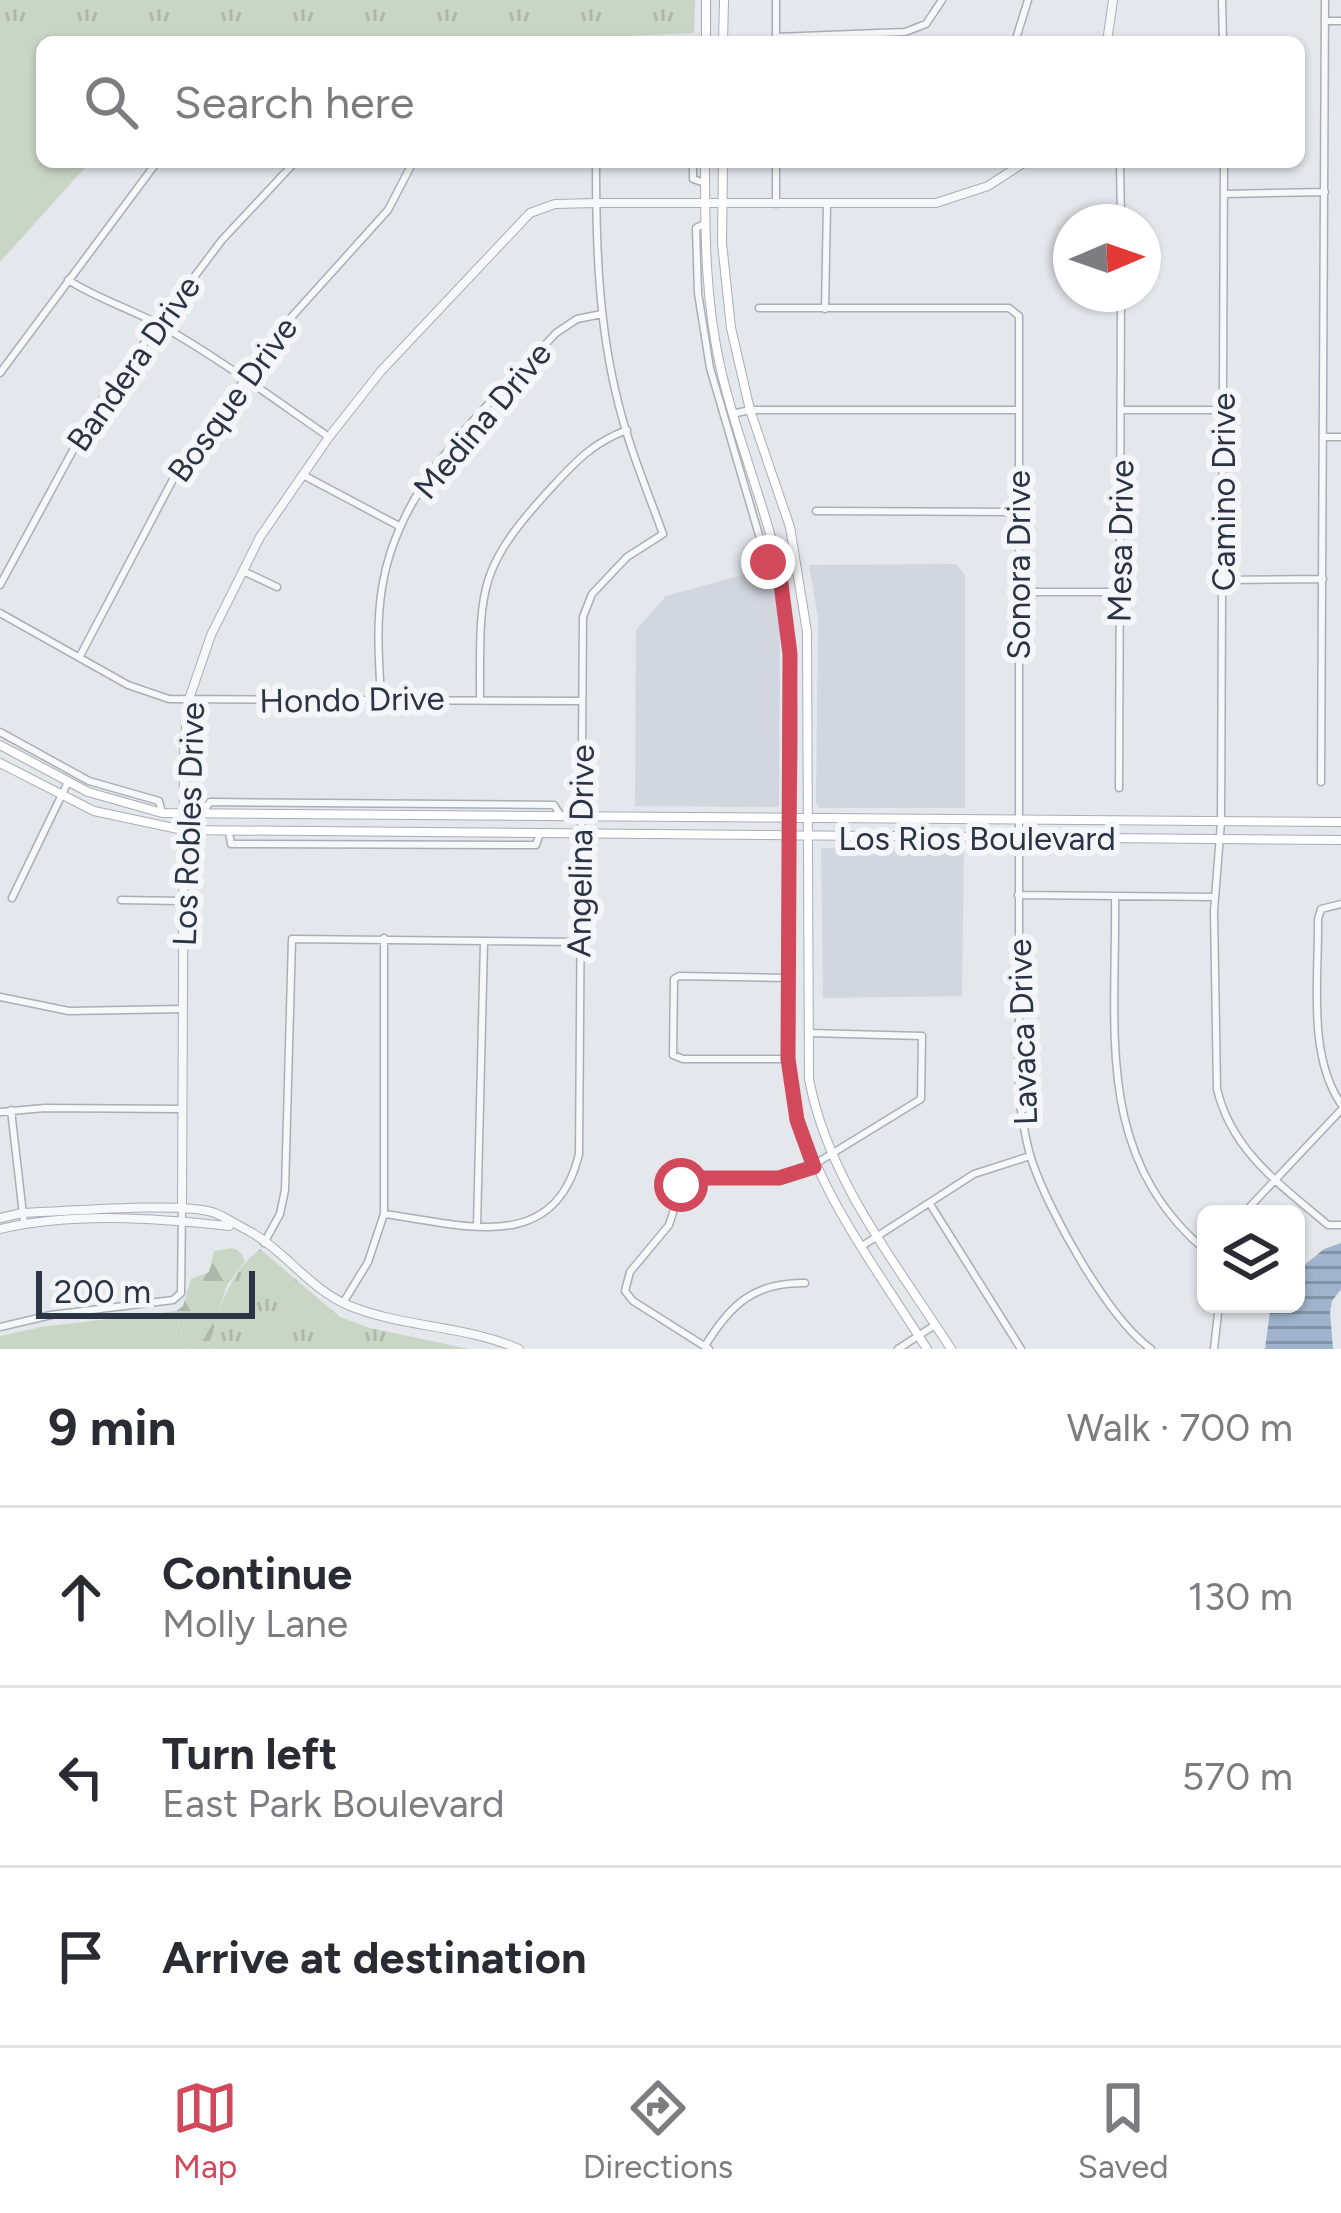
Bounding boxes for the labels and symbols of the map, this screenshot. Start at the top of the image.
north arrow [1053,204,1161,312]
street label: Bandera Drive [59,268,208,459]
street label: Bosque Drive [159,309,305,489]
street label: Medina Drive [406,334,559,507]
street label: Camino Drive [1204,393,1243,591]
street label: Mesa Drive [1100,459,1141,623]
street label: Sonora Drive [999,470,1038,660]
route end [741,535,795,589]
street label: Hondo Drive [259,678,445,721]
street label: Los Robles Drive [165,701,212,947]
street label: Angelina Drive [559,744,602,958]
street label: Los Rios Boulevard [838,819,1116,858]
street label: Lavaca Drive [1000,938,1045,1126]
route start [654,1158,708,1212]
scale bar [36,1265,255,1318]

